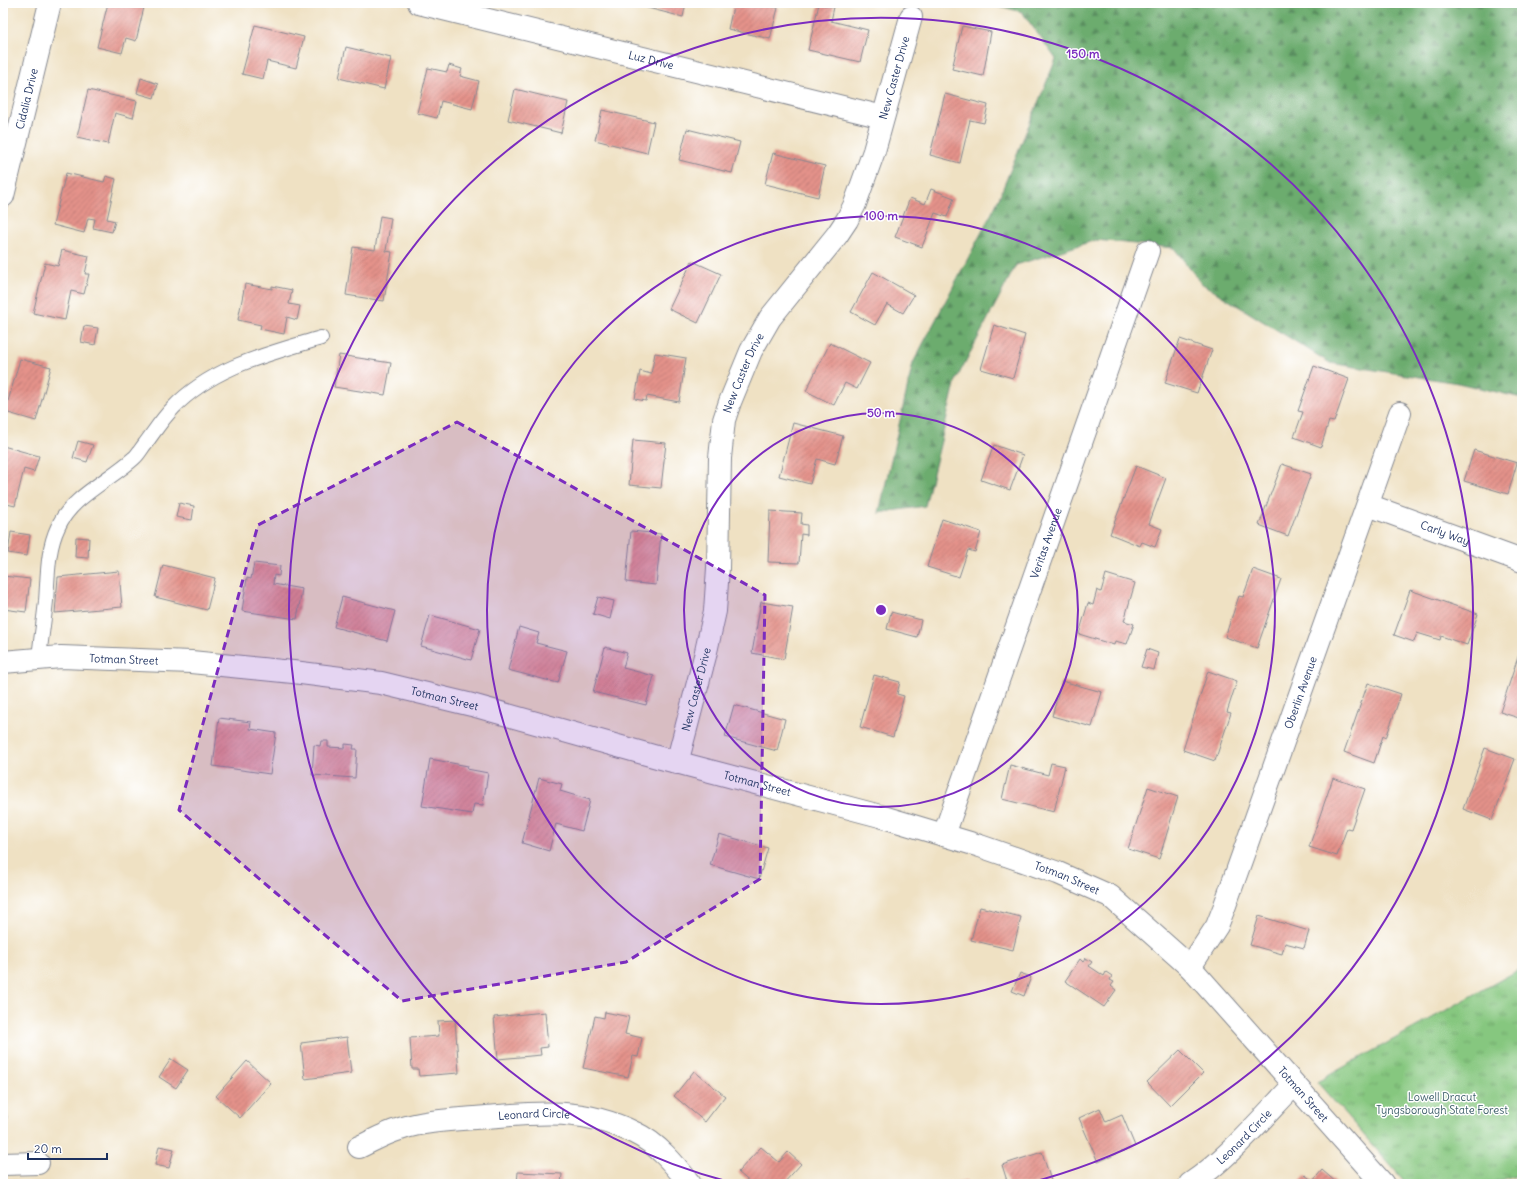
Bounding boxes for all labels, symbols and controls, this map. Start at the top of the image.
street label: New Caster Drive [876,35,912,121]
text: 150 m [1067,46,1100,61]
street label: Luz Drive [627,48,675,72]
street label: Cidalia Drive [12,67,41,131]
text: 100 m [864,208,898,223]
street label: New Caster Drive [720,330,767,415]
text: 50 m [867,405,896,420]
street label: Veritas Avenue [1027,506,1065,580]
street label: Carly Way [1419,518,1472,548]
centre of rings [874,603,888,617]
street label: New Caster Drive [679,646,714,733]
street label: Totman Street [89,651,159,668]
street label: Oberlin Avenue [1281,654,1320,731]
street label: Totman Street [409,683,480,714]
street label: Totman Street [722,768,793,799]
street label: Totman Street [1033,858,1102,898]
street label: Totman Street [1275,1064,1332,1125]
park label: Lowell Dracut Tyngsborough State Forest [1376,1090,1508,1117]
street label: Leonard Circle [498,1106,571,1123]
street label: Leonard Circle [1214,1106,1275,1167]
scale bar [28,1135,107,1161]
text: 20 m [34,1141,62,1156]

